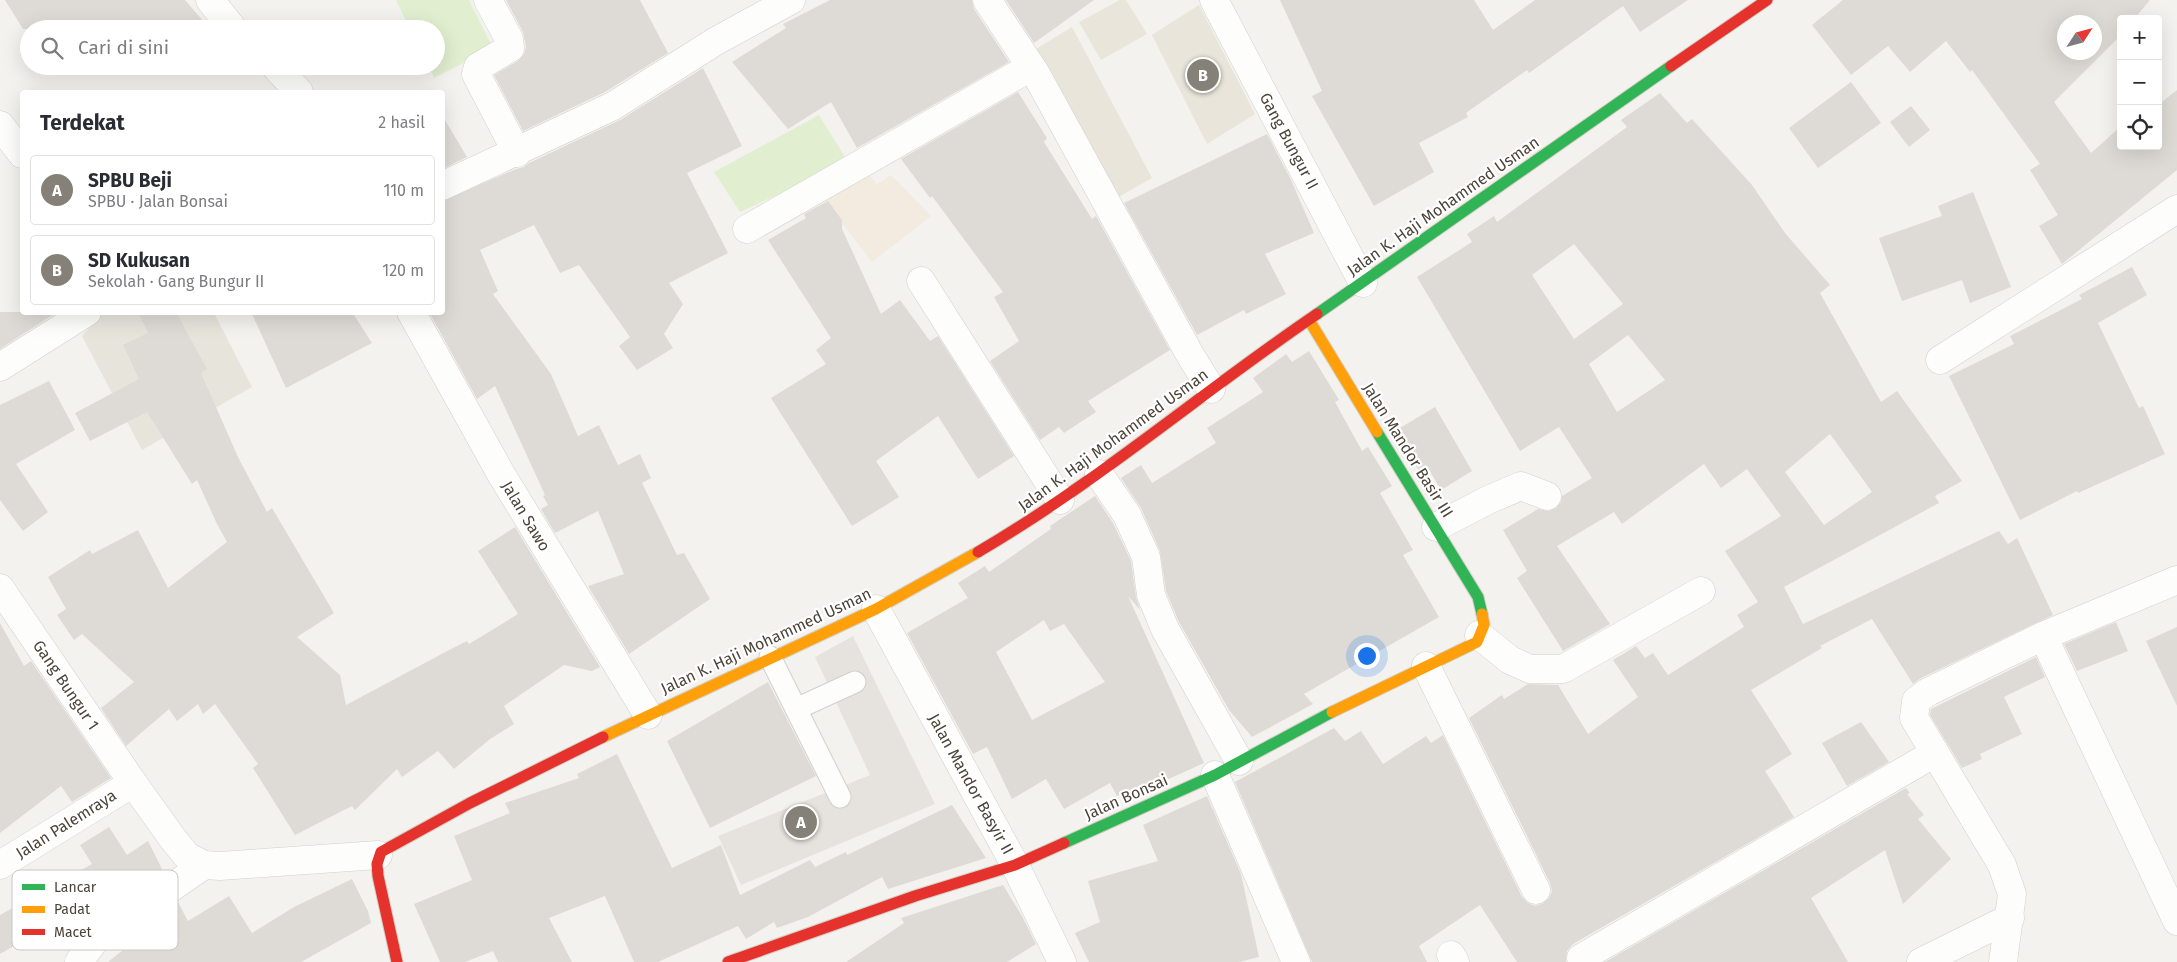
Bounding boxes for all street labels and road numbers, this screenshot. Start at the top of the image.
street label: Gang Bungur II [1256,90,1322,192]
street label: Jalan K. Haji Mohammed Usman [1343,132,1543,280]
street label: Jalan K. Haji Mohammed Usman [1014,365,1212,515]
street label: Jalan Mandor Basir III [1359,379,1457,521]
street label: Jalan Sawo [498,477,554,555]
street label: Jalan K. Haji Mohammed Usman [658,584,874,698]
street label: Gang Bungur 1 [29,637,103,733]
street label: Jalan Mandor Basyir II [924,710,1018,858]
street label: Jalan Bonsai [1081,770,1171,824]
street label: Jalan Palemraya [12,786,120,862]

